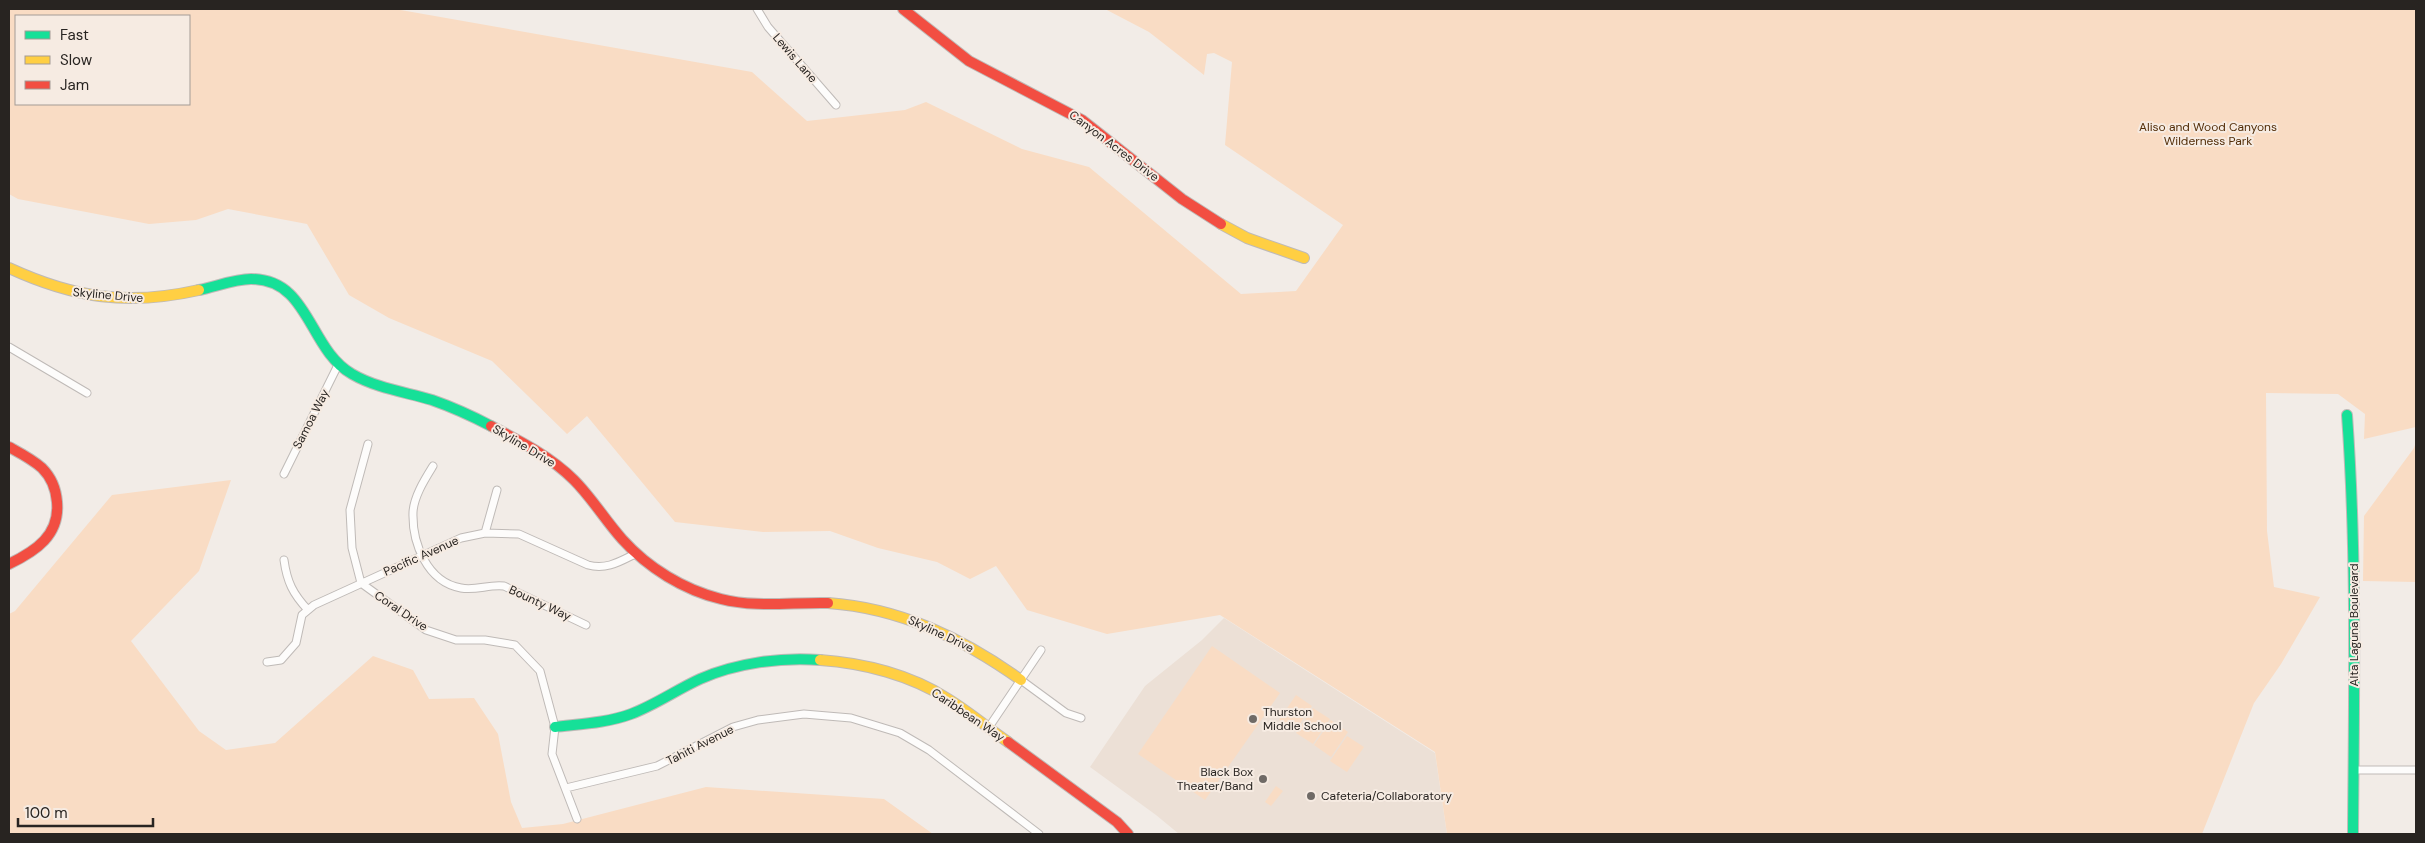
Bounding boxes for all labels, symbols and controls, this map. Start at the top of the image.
legend [15,15,190,105]
text: Fast [60,25,89,45]
street label: Lewis Lane [769,30,821,86]
text: Slow [60,50,93,70]
text: Jam [60,75,89,95]
street label: Canyon Acres Drive [1066,107,1162,185]
park label: Aliso and Wood Canyons Wilderness Park [2139,119,2277,149]
street label: Skyline Drive [72,284,144,306]
street label: Samoa Way [289,386,333,452]
street label: Skyline Drive [490,421,559,471]
street label: Pacific Avenue [381,532,461,580]
street label: Alta Laguna Boulevard [2346,564,2362,686]
street label: Bounty Way [506,582,574,624]
street label: Coral Drive [371,587,431,635]
street label: Skyline Drive [906,612,977,656]
street label: Caribbean Way [928,685,1008,746]
place label: Thurston Middle School [1263,704,1341,734]
marker: Thurston Middle School [1247,713,1259,725]
street label: Tahiti Avenue [664,721,737,769]
place label: Black Box Theater/Band [1177,764,1253,794]
marker: Black Box Theater/Band [1257,773,1269,785]
place label: Cafeteria/Collaboratory [1321,788,1452,804]
marker: Cafeteria/Collaboratory [1305,790,1317,802]
scale bar [18,796,152,828]
text: 100 m [25,803,68,823]

